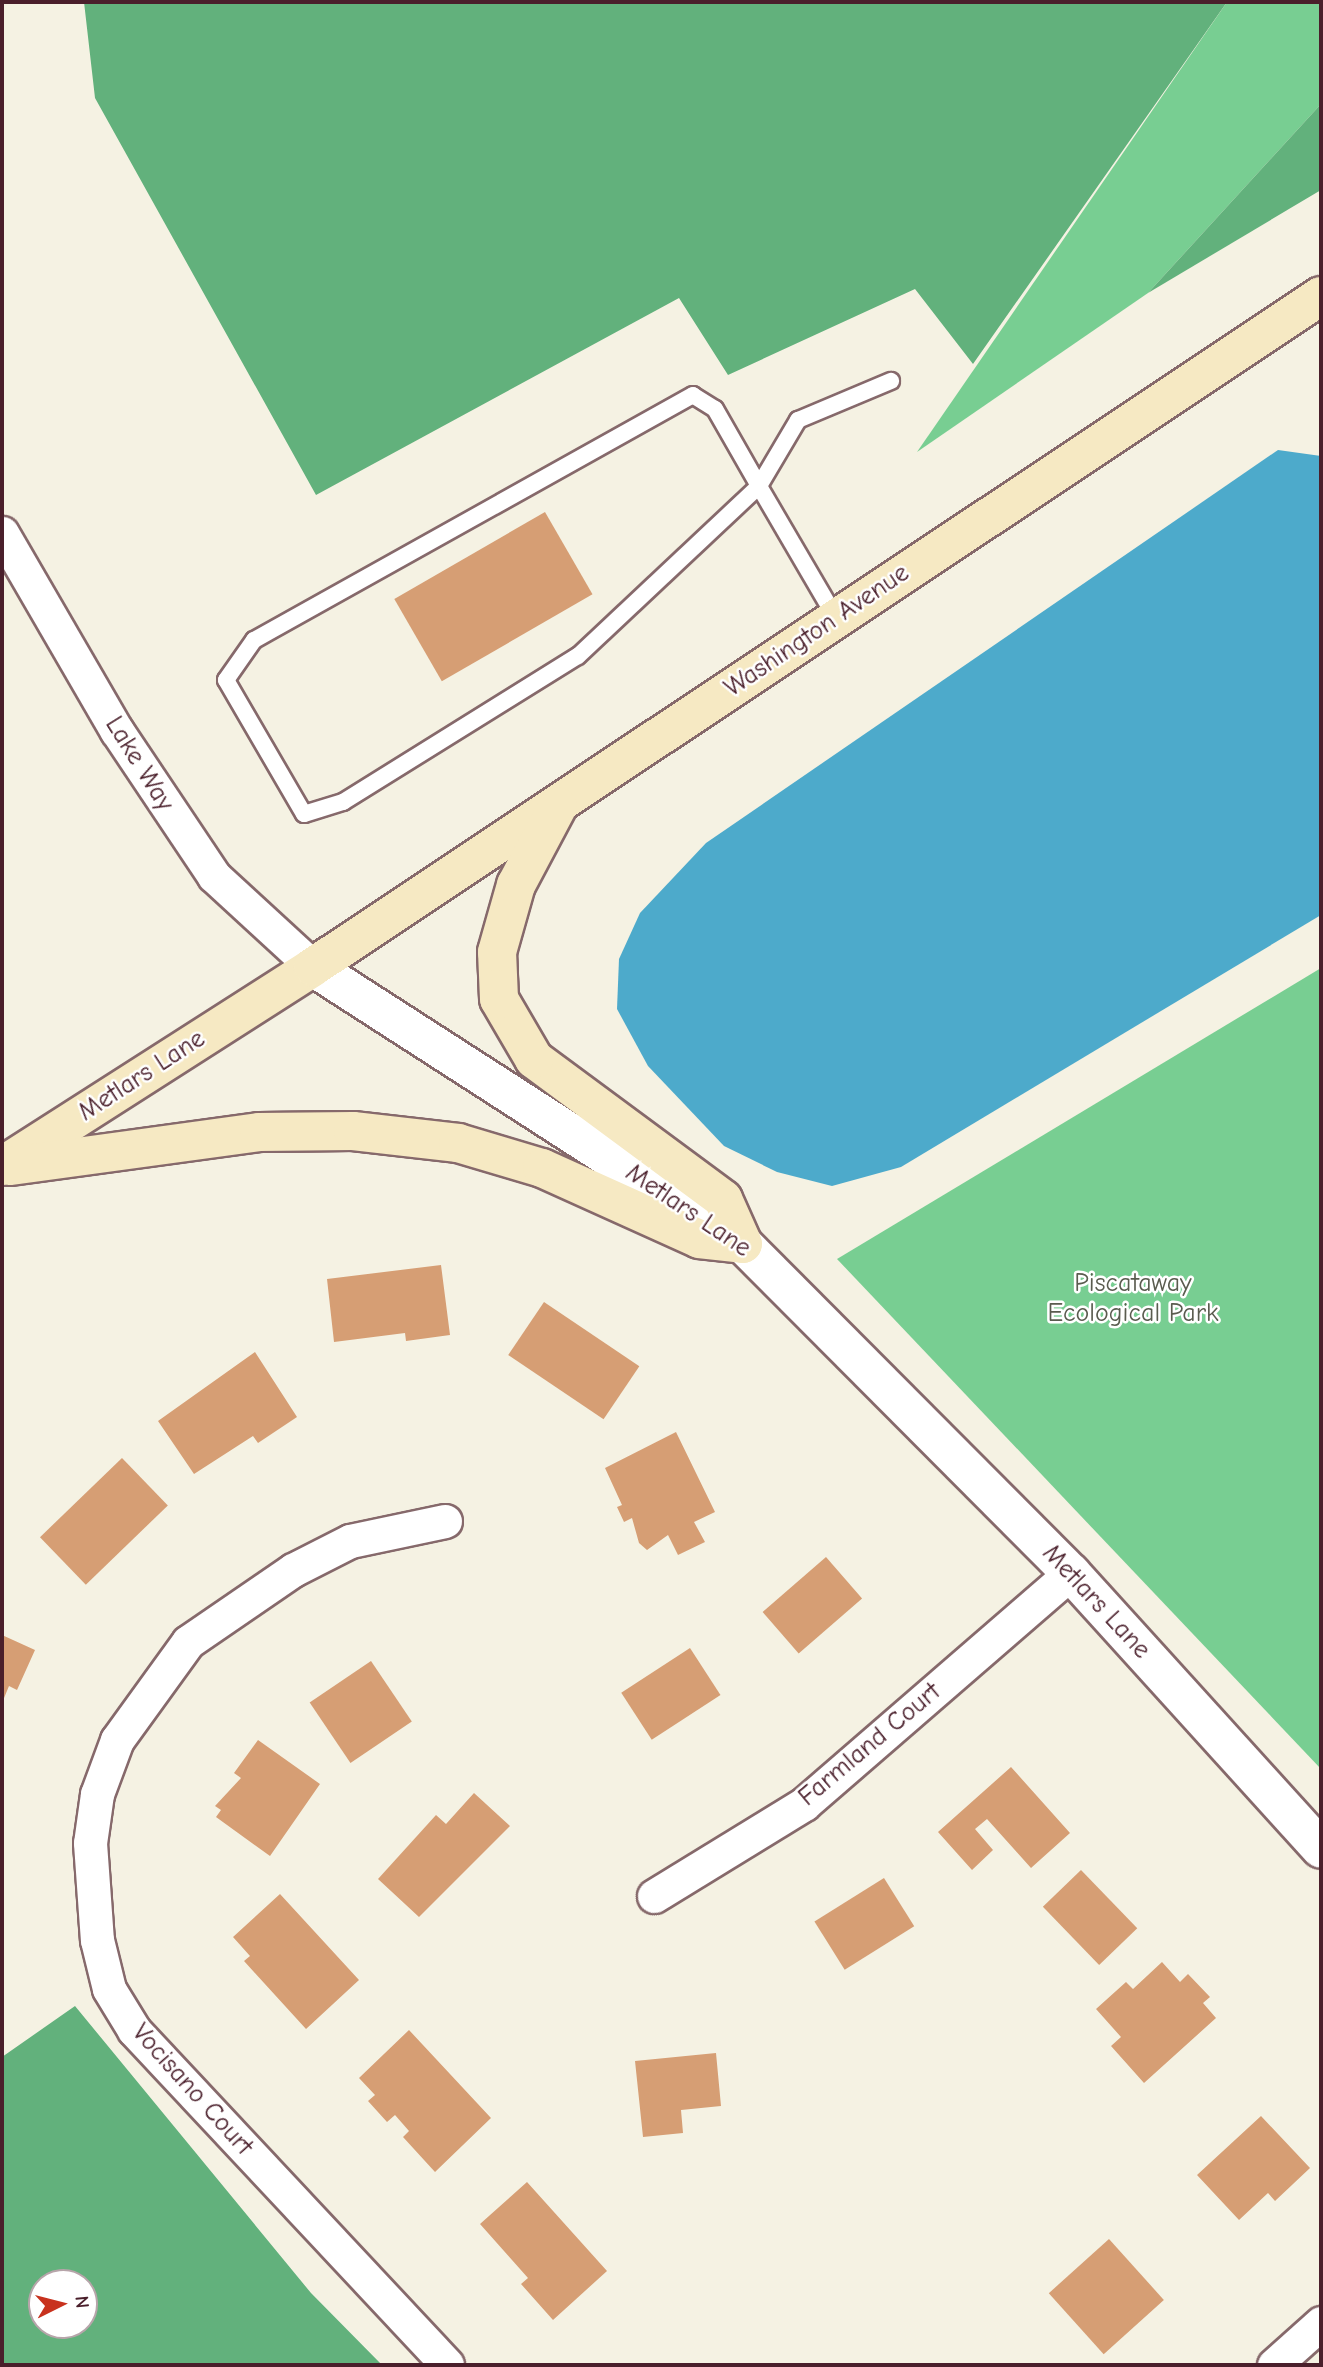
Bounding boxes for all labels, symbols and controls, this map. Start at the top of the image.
street label: Washington Avenue [719,558,915,704]
street label: Lake Way [98,711,180,817]
street label: Metlars Lane [73,1024,211,1128]
street label: Metlars Lane [619,1158,757,1264]
park label: Piscataway Ecological Park [1047,1268,1219,1330]
street label: Metlars Lane [1035,1538,1157,1666]
street label: Farmland Court [793,1677,947,1813]
street label: Vocisano Court [125,2018,259,2162]
north arrow [28,2269,98,2339]
text: N [70,2295,93,2309]

